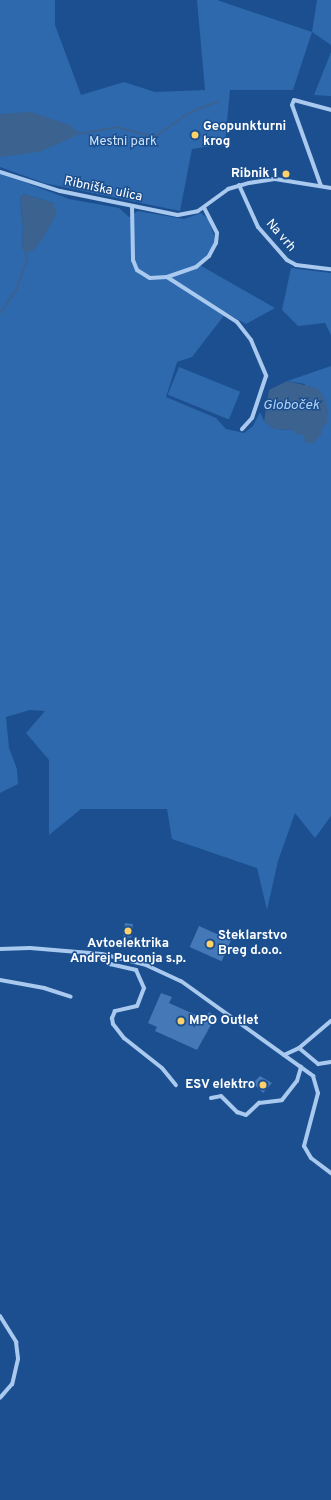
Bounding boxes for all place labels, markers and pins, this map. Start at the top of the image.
place label: Geopunkturni krog [203,120,286,151]
marker: Geopunkturni krog [190,130,200,140]
place label: Ribnik 1 [231,166,278,182]
marker: Ribnik 1 [281,169,291,179]
marker: Avtoelektrika Andrej Puconja s.p. [123,926,133,936]
place label: Steklarstvo Breg d.o.o. [218,929,287,960]
place label: Avtoelektrika Andrej Puconja s.p. [70,937,186,968]
marker: Steklarstvo Breg d.o.o. [205,939,215,949]
place label: MPO Outlet [189,1013,258,1029]
marker: MPO Outlet [176,1016,186,1026]
place label: ESV elektro [185,1077,255,1093]
marker: ESV elektro [258,1080,268,1090]

